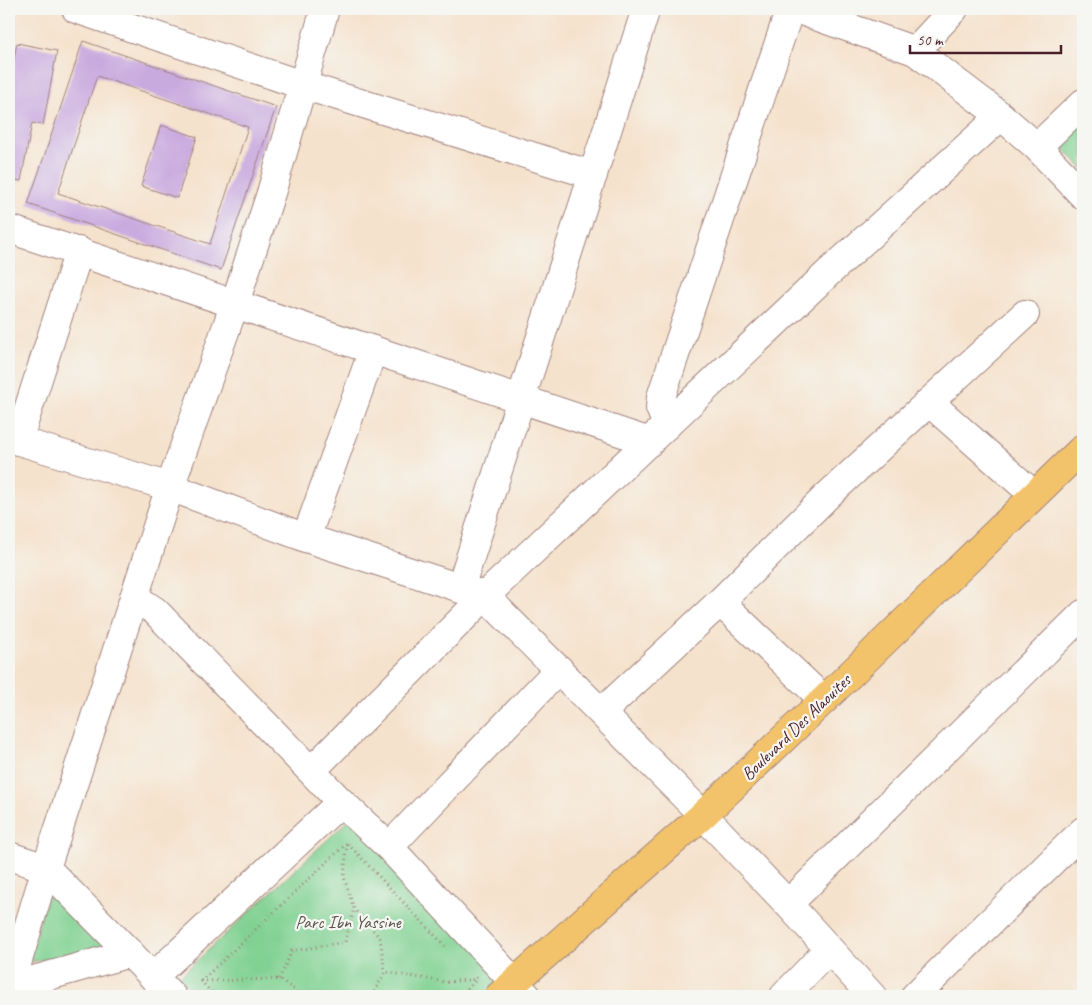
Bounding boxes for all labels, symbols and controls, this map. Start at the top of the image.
scale bar [910,22,1061,54]
text: 50 m [917,31,944,50]
street label: Boulevard Des Alaouites [737,668,857,785]
park label: Parc Ibn Yassine [295,911,402,933]

